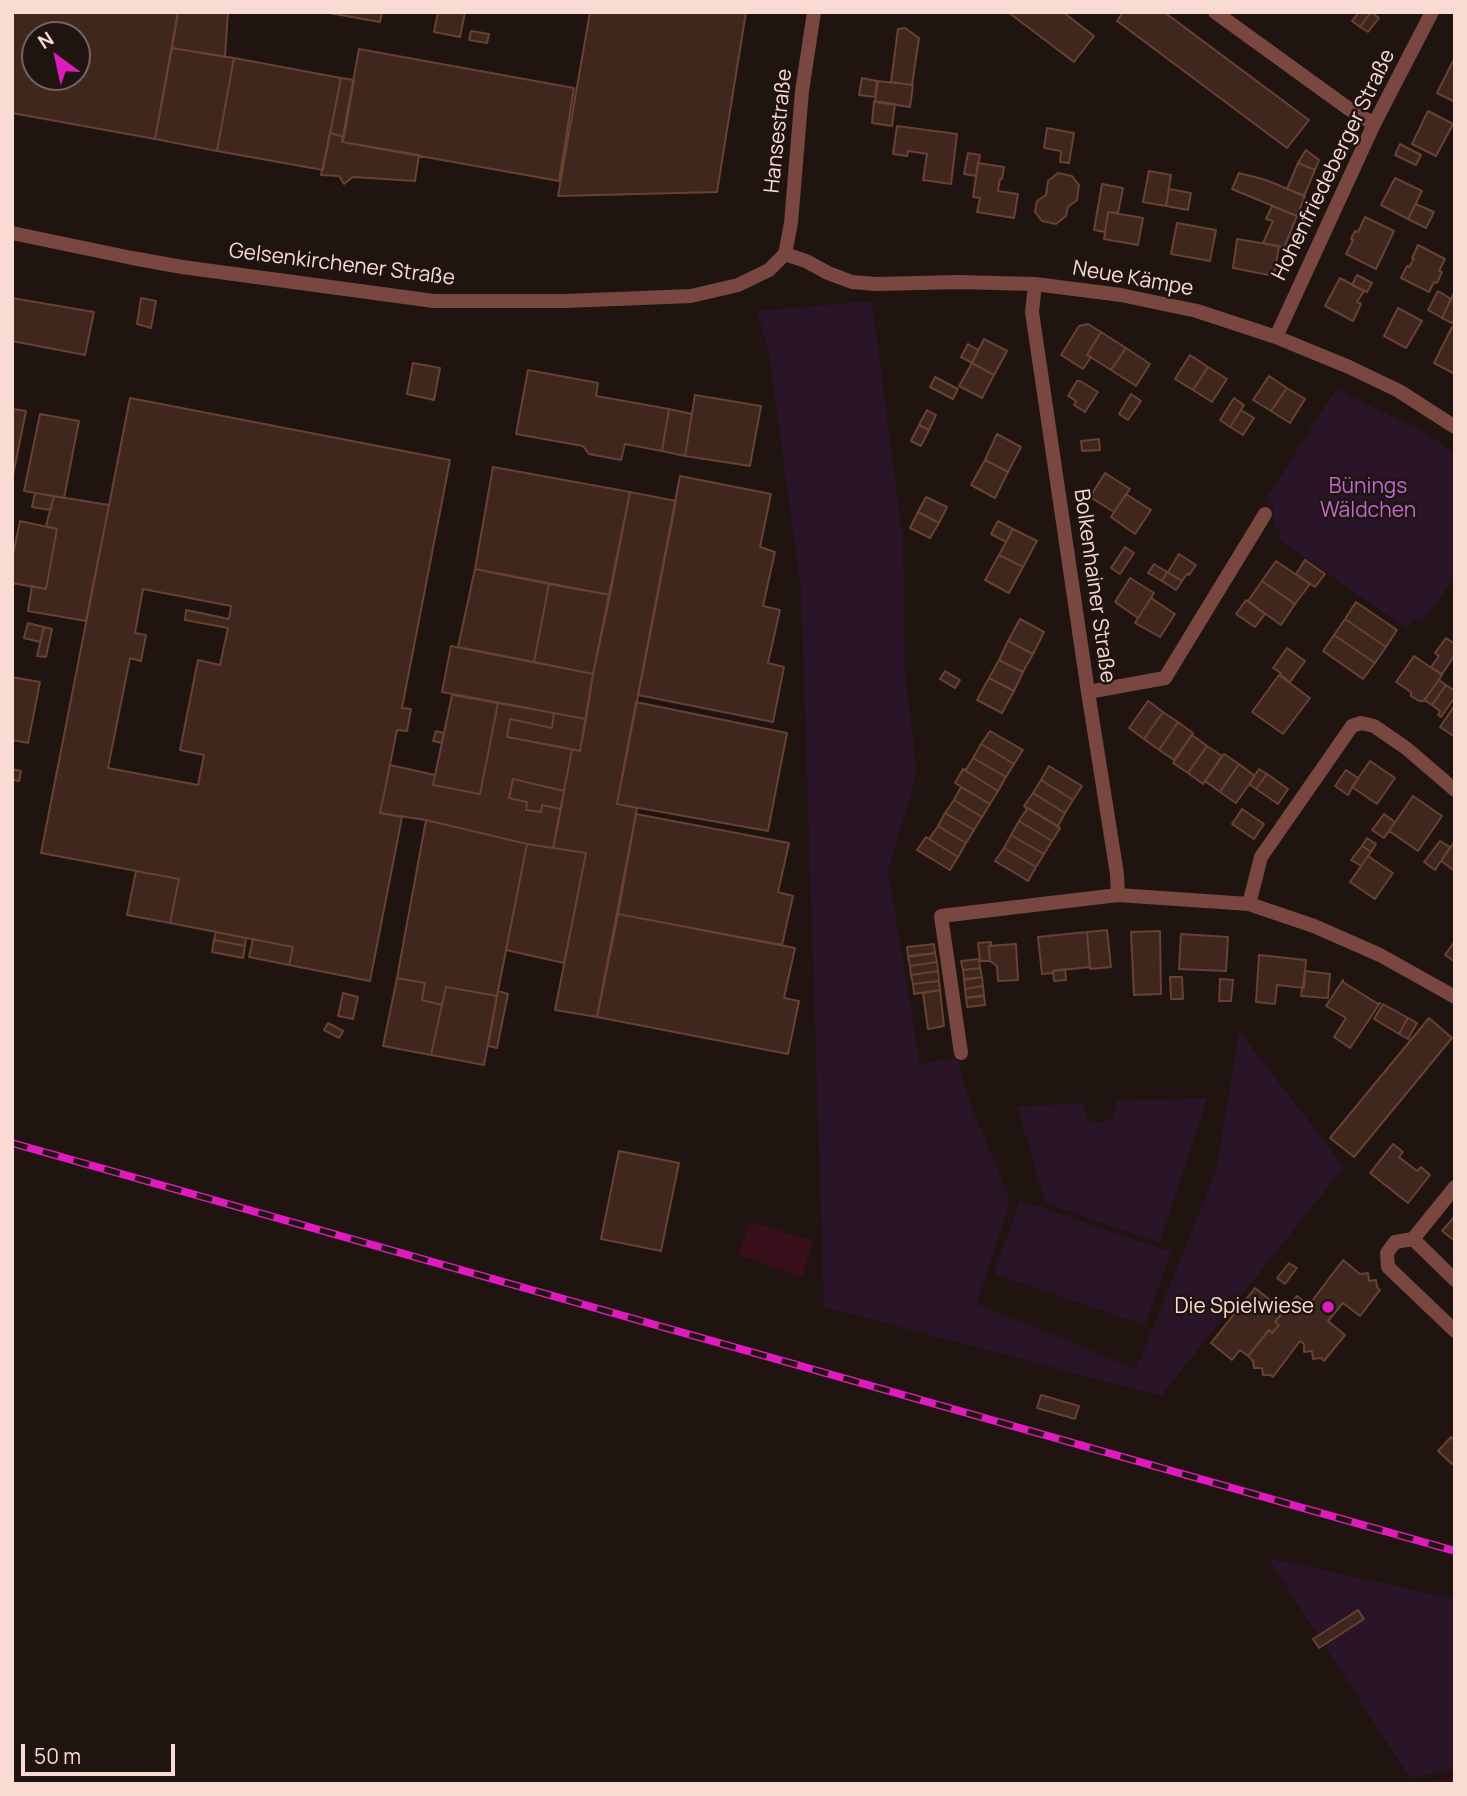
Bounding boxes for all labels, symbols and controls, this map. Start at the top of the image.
north arrow [21,21,91,91]
text: N [33,25,58,55]
street label: Hohenfriedeberger Straße [1267,45,1401,285]
street label: Hansestraße [760,68,798,194]
street label: Gelsenkirchener Straße [227,239,457,291]
street label: Neue Kämpe [1071,256,1195,302]
park label: Bünings Wäldchen [1320,474,1416,524]
street label: Bolkenhainer Straße [1068,488,1120,684]
place label: Die Spielwiese [1174,1294,1314,1320]
marker: Die Spielwiese [1320,1299,1336,1315]
scale bar [24,1730,178,1774]
text: 50 m [34,1742,81,1770]

